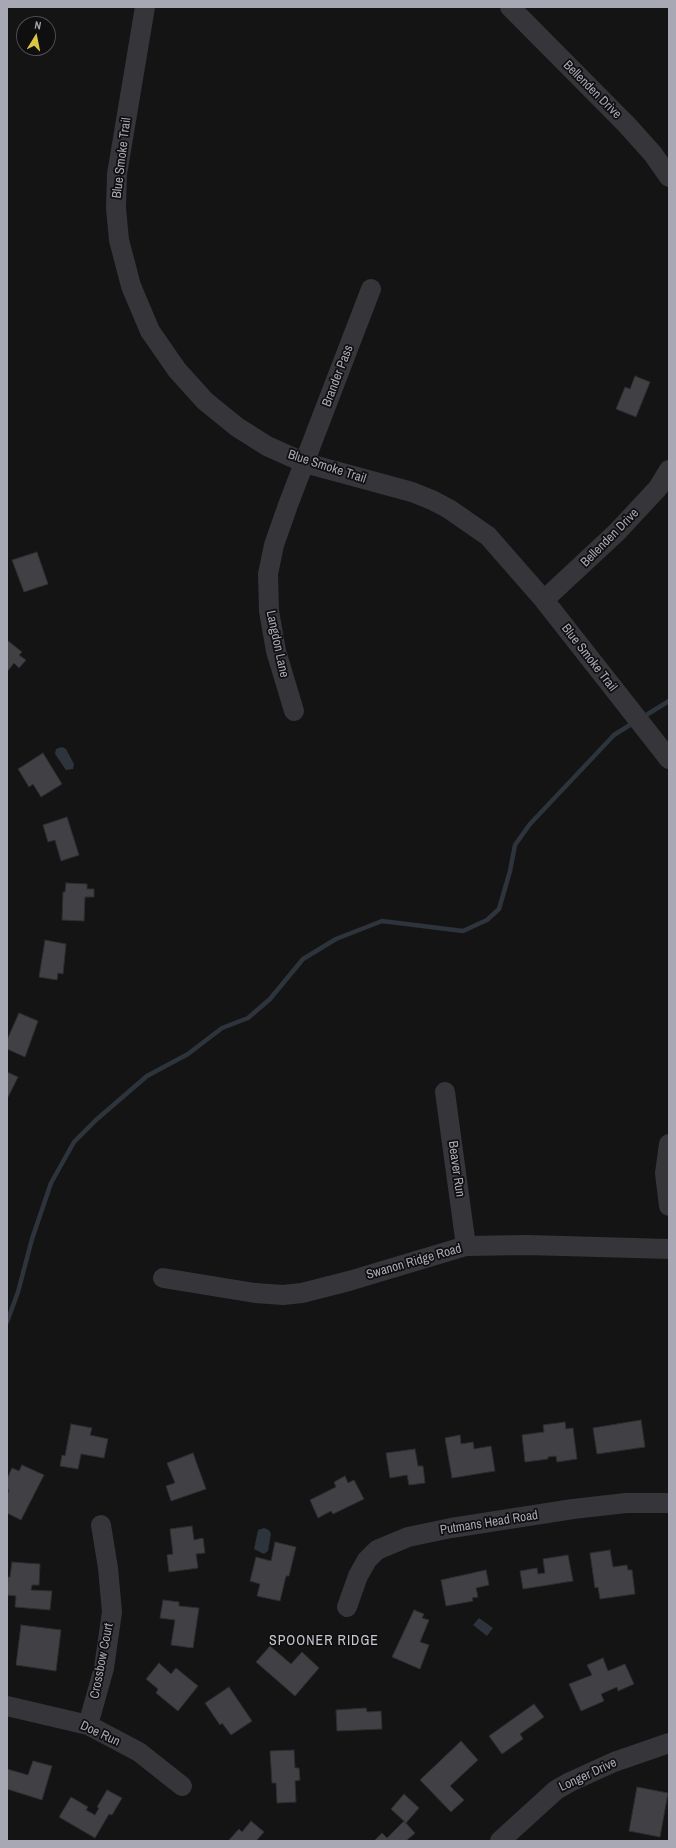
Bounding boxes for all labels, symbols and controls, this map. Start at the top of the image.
north arrow [16,16,56,56]
text: N [33,18,42,33]
street label: Bellenden Drive [560,58,624,122]
street label: Blue Smoke Trail [109,117,135,199]
street label: Brander Pass [319,343,357,409]
street label: Blue Smoke Trail [286,447,368,487]
street label: Bellenden Drive [578,506,642,570]
street label: Langdon Lane [262,609,292,679]
street label: Blue Smoke Trail [558,621,620,695]
street label: Beaver Run [444,1140,468,1198]
street label: Swanon Ridge Road [365,1241,463,1283]
street label: Putmans Head Road [439,1508,539,1538]
street label: Crossbow Court [87,1622,117,1700]
district label: SPOONER RIDGE [269,1633,379,1649]
street label: Doe Run [78,1718,122,1750]
street label: Longer Drive [557,1755,619,1795]

